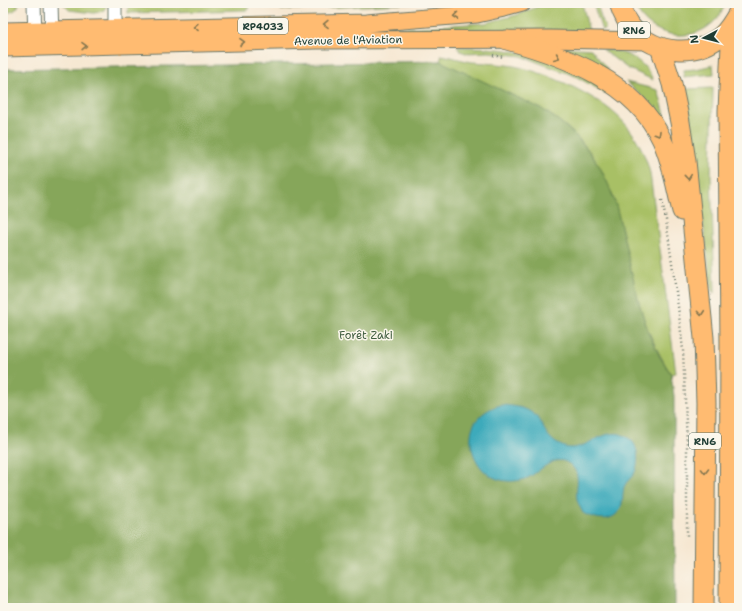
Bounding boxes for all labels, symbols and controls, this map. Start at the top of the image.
one-way arrow [453,11,459,20]
road number: RP4033 [238,18,288,34]
north arrow [684,18,724,58]
one-way arrow [323,20,329,28]
road number: RN6 [618,22,650,38]
one-way arrow [193,23,199,31]
street label: Avenue de l'Aviation [294,32,402,49]
text: N [687,34,703,44]
one-way arrow [239,38,245,46]
one-way arrow [81,42,87,50]
one-way arrow [553,52,561,60]
one-way arrow [654,130,661,137]
one-way arrow [683,174,692,180]
one-way arrow [697,310,706,316]
park label: Forêt Zaki [339,328,393,343]
road number: RN6 [689,433,721,449]
one-way arrow [701,468,709,474]

